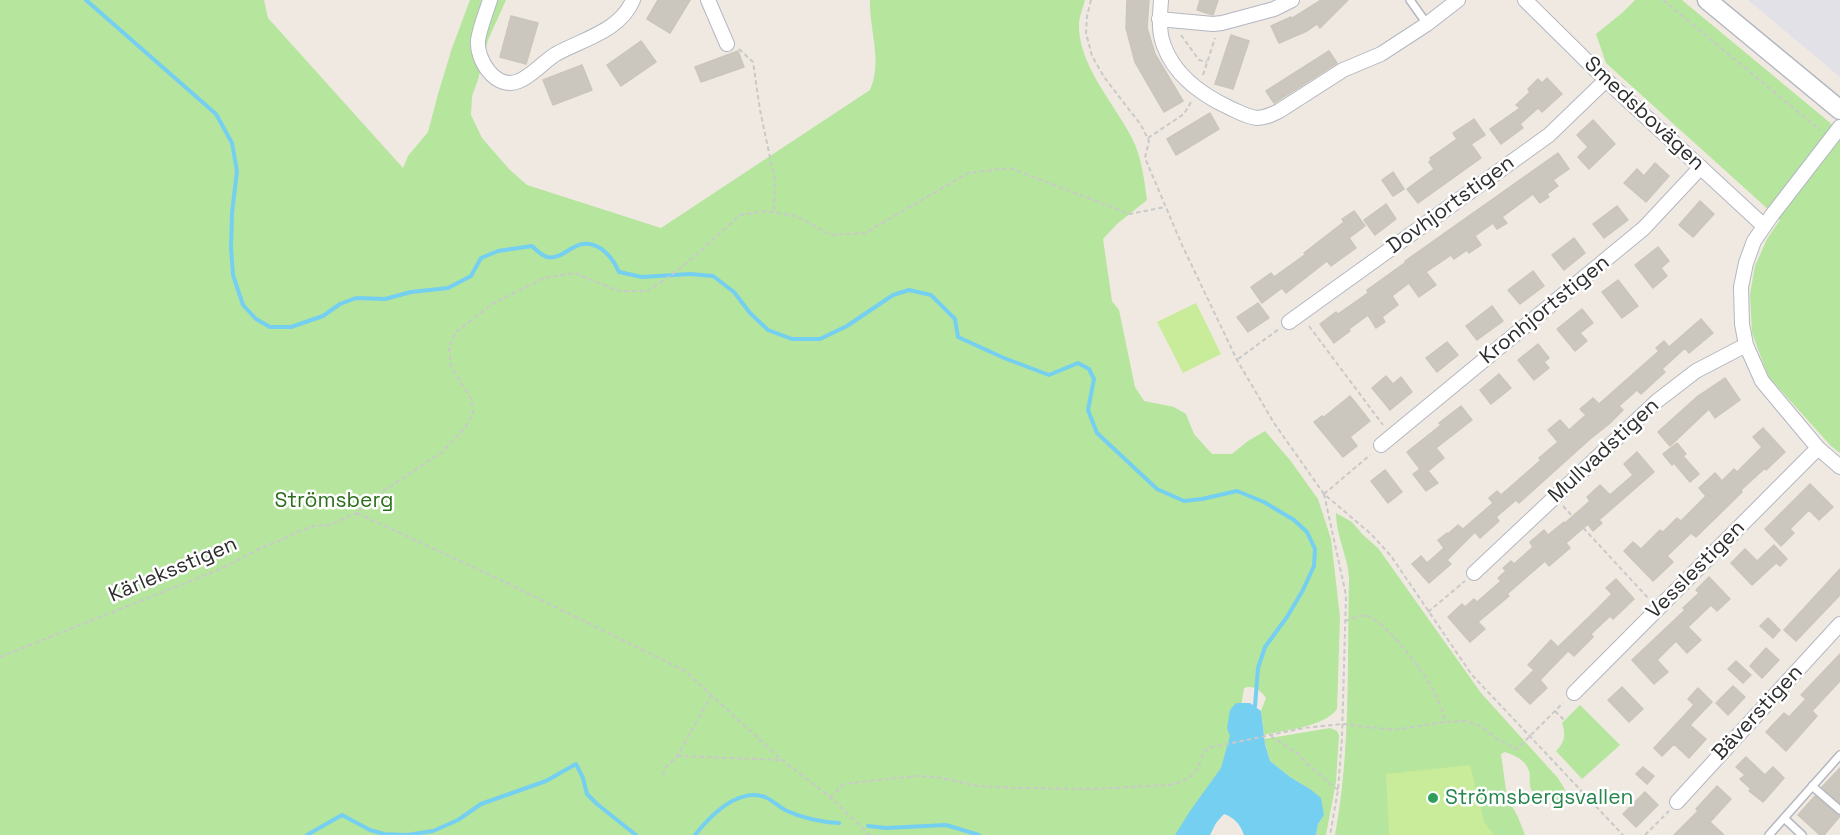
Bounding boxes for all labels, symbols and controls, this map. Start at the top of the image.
street label: Smedsbovägen [1579,52,1709,176]
street label: Dovhjortstigen [1383,150,1519,260]
street label: Kronhjortstigen [1475,250,1615,370]
street label: Mullvadstigen [1543,393,1665,509]
park label: Strömsberg [274,488,394,514]
street label: Vesslestigen [1642,516,1750,624]
street label: Kärleksstigen [105,532,241,608]
street label: Bäverstigen [1708,660,1808,766]
place label: Strömsbergsvallen [1445,785,1633,811]
marker: Strömsbergsvallen [1426,791,1440,805]

